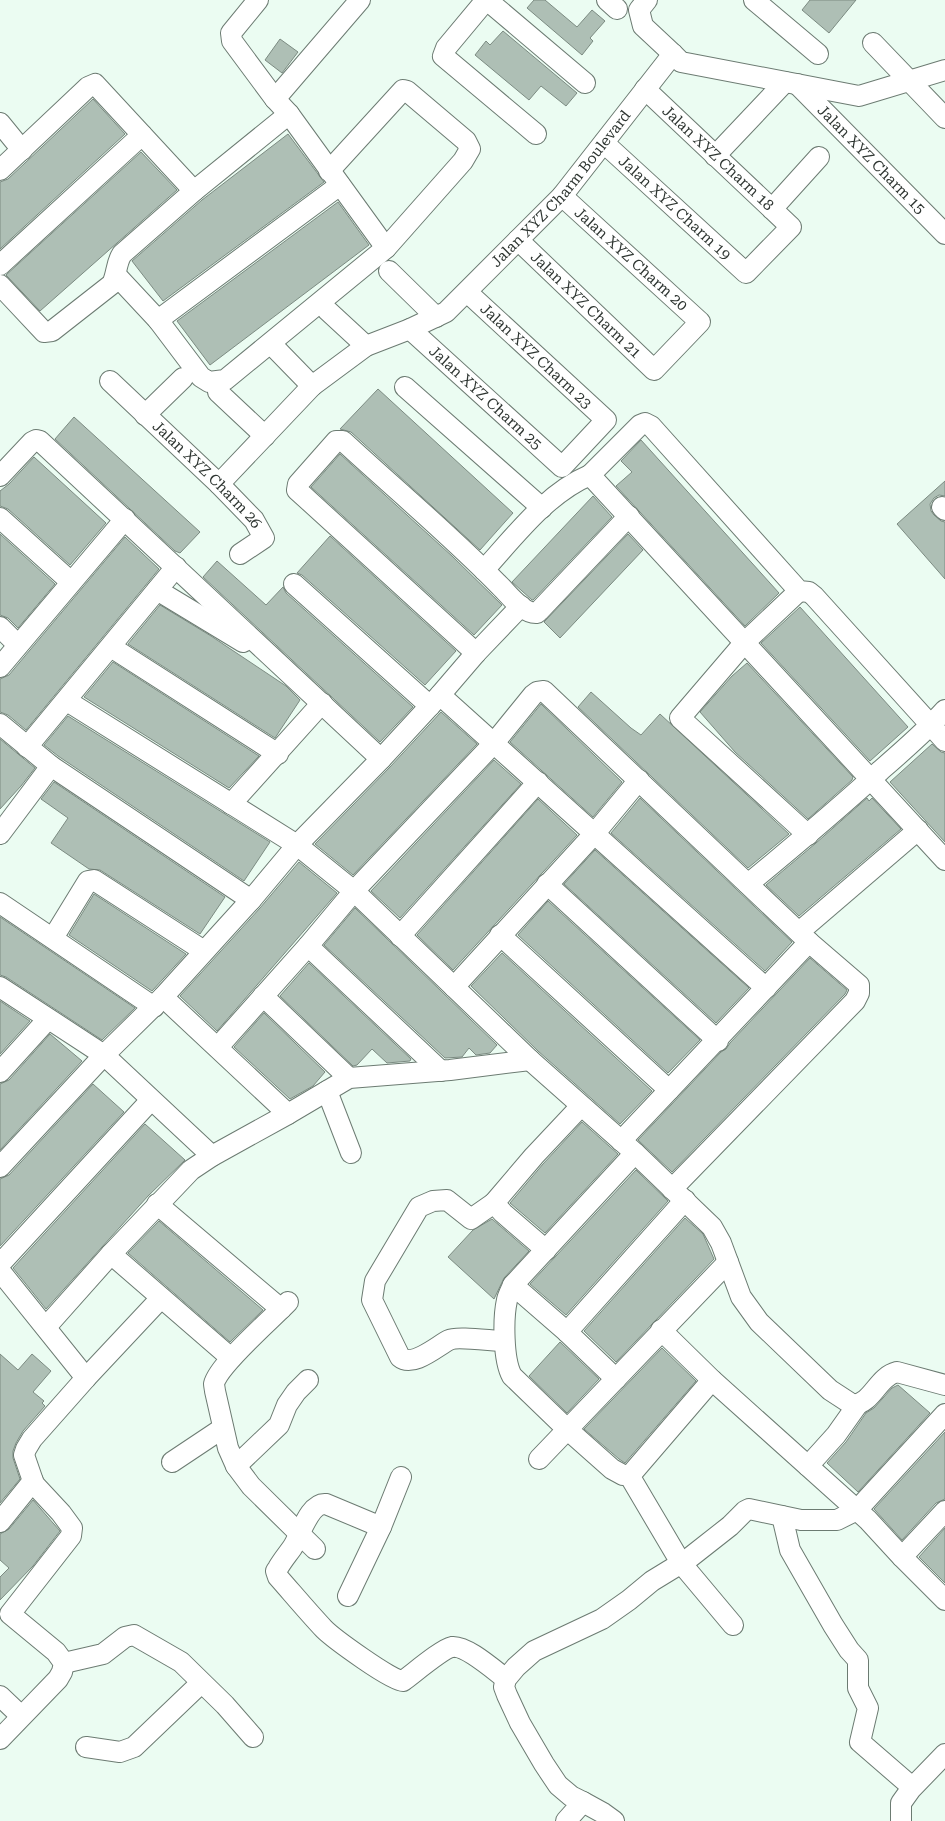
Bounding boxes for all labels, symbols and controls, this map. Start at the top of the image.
street label: Jalan XYZ Charm 15 [814,101,929,218]
street label: Jalan XYZ Charm 18 [658,102,778,214]
street label: Jalan XYZ Charm Boulevard [487,107,635,271]
street label: Jalan XYZ Charm 19 [615,152,735,264]
street label: Jalan XYZ Charm 20 [571,203,691,315]
street label: Jalan XYZ Charm 21 [527,248,645,362]
street label: Jalan XYZ Charm 23 [476,300,596,412]
street label: Jalan XYZ Charm 25 [425,342,546,453]
street label: Jalan XYZ Charm 26 [149,417,266,531]

